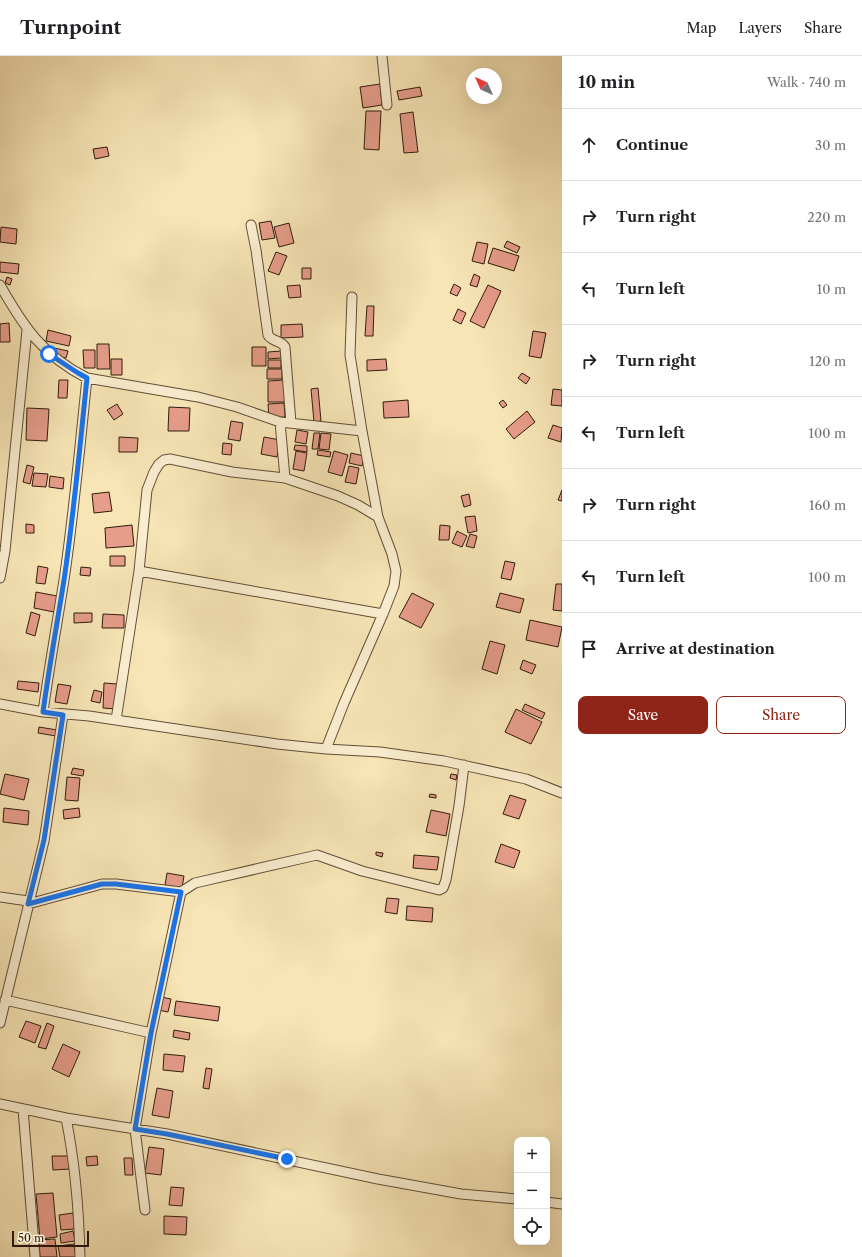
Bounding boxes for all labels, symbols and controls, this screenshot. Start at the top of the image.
text: Turnpoint [20,16,121,39]
text: Map [686,19,716,37]
text: Layers [738,19,782,37]
text: Share [804,19,842,37]
north arrow [466,68,502,104]
text: 10 min [578,72,635,92]
text: Walk · 740 m [767,74,846,90]
icon: ahead [578,134,600,156]
text: Continue [616,135,688,154]
text: 30 m [815,137,846,153]
icon: right [578,206,600,228]
text: Turn right [616,207,696,226]
text: 220 m [807,209,846,225]
icon: left [578,278,600,300]
text: Turn left [616,279,685,298]
text: 10 m [817,281,846,297]
route start [40,345,58,363]
icon: right [578,350,600,372]
text: Turn right [616,351,696,370]
text: 120 m [809,353,846,369]
icon: left [578,422,600,444]
text: Turn left [616,423,685,442]
text: 100 m [808,425,846,441]
icon: right [578,494,600,516]
text: Turn right [616,495,696,514]
text: 160 m [809,497,846,513]
icon: left [578,566,600,588]
text: Turn left [616,567,685,586]
text: 100 m [808,569,846,585]
icon: arrive [578,638,600,660]
text: Arrive at destination [616,639,775,658]
button: Save [578,696,708,734]
button: Share [716,696,846,734]
map controls [514,1137,550,1245]
button: + [514,1137,550,1173]
route end [278,1150,296,1168]
button: − [514,1173,550,1209]
button: locate [514,1209,550,1245]
scale bar [12,1229,89,1248]
text: 50 m [18,1231,44,1245]

